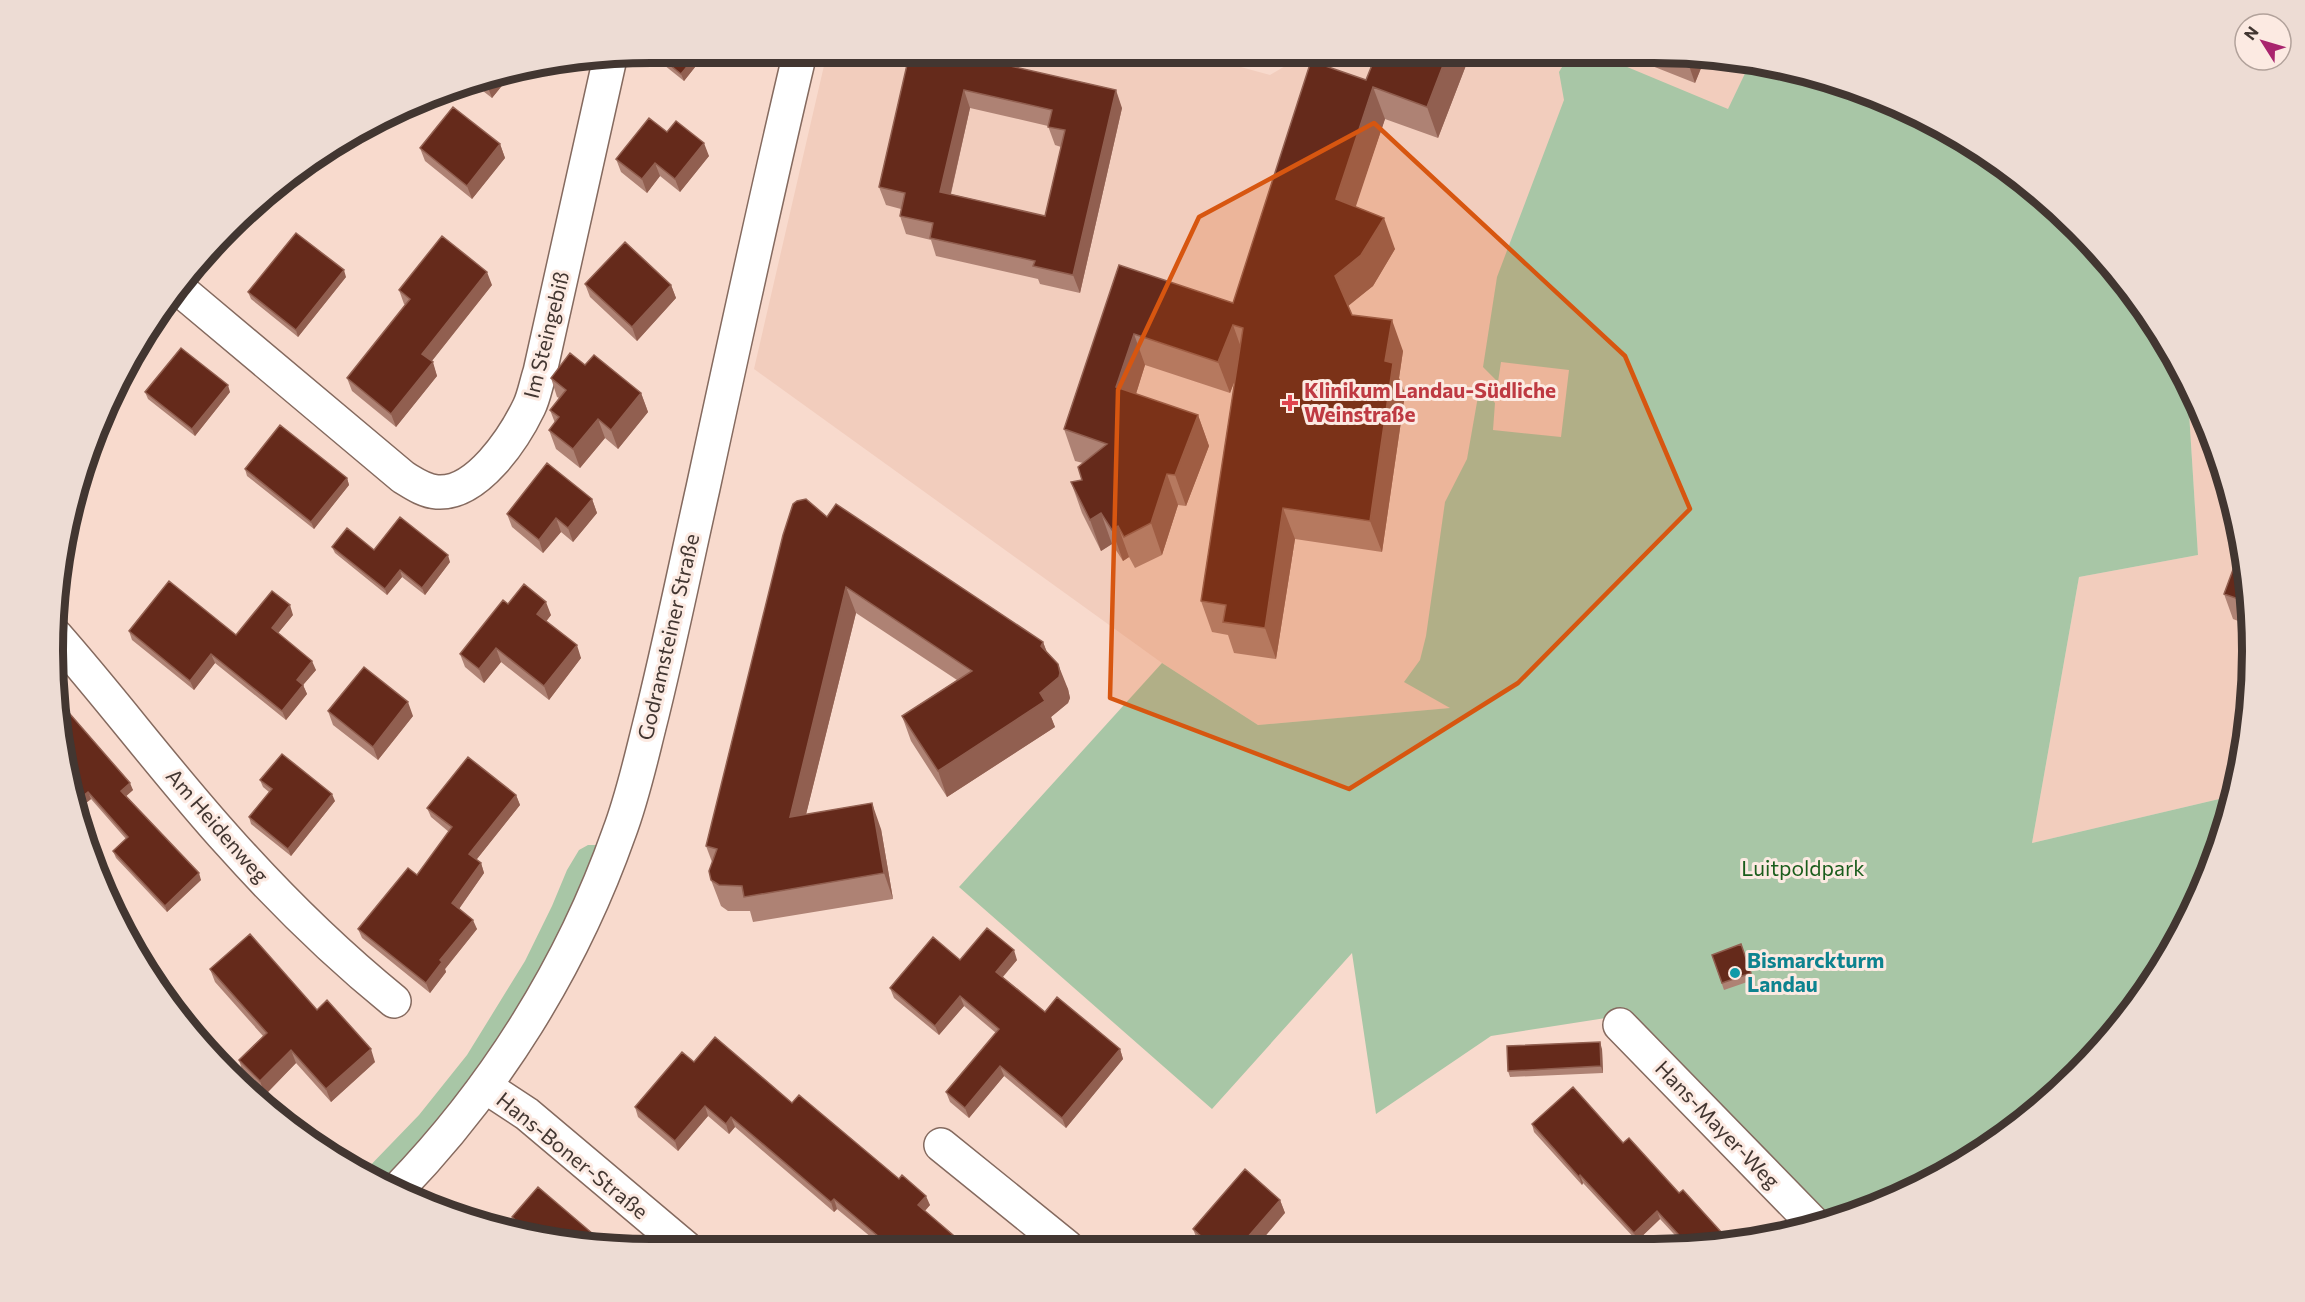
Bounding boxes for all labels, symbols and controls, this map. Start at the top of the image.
north arrow [2233,12,2293,72]
text: N [2239,22,2262,43]
street label: Im Steingebiß [518,268,573,401]
place label: Klinikum Landau-Südliche Weinstraße [1304,377,1556,426]
marker: Klinikum Landau-Südliche Weinstraße [1281,394,1299,412]
street label: Godramsteiner Straße [632,531,703,742]
street label: Am Heidenweg [162,763,274,887]
park label: Luitpoldpark [1741,855,1865,880]
place label: Bismarckturm Landau [1747,947,1884,996]
marker: Bismarckturm Landau [1728,966,1742,980]
street label: Hans-Mayer-Weg [1651,1055,1785,1193]
street label: Hans-Boner-Straße [492,1086,654,1223]

